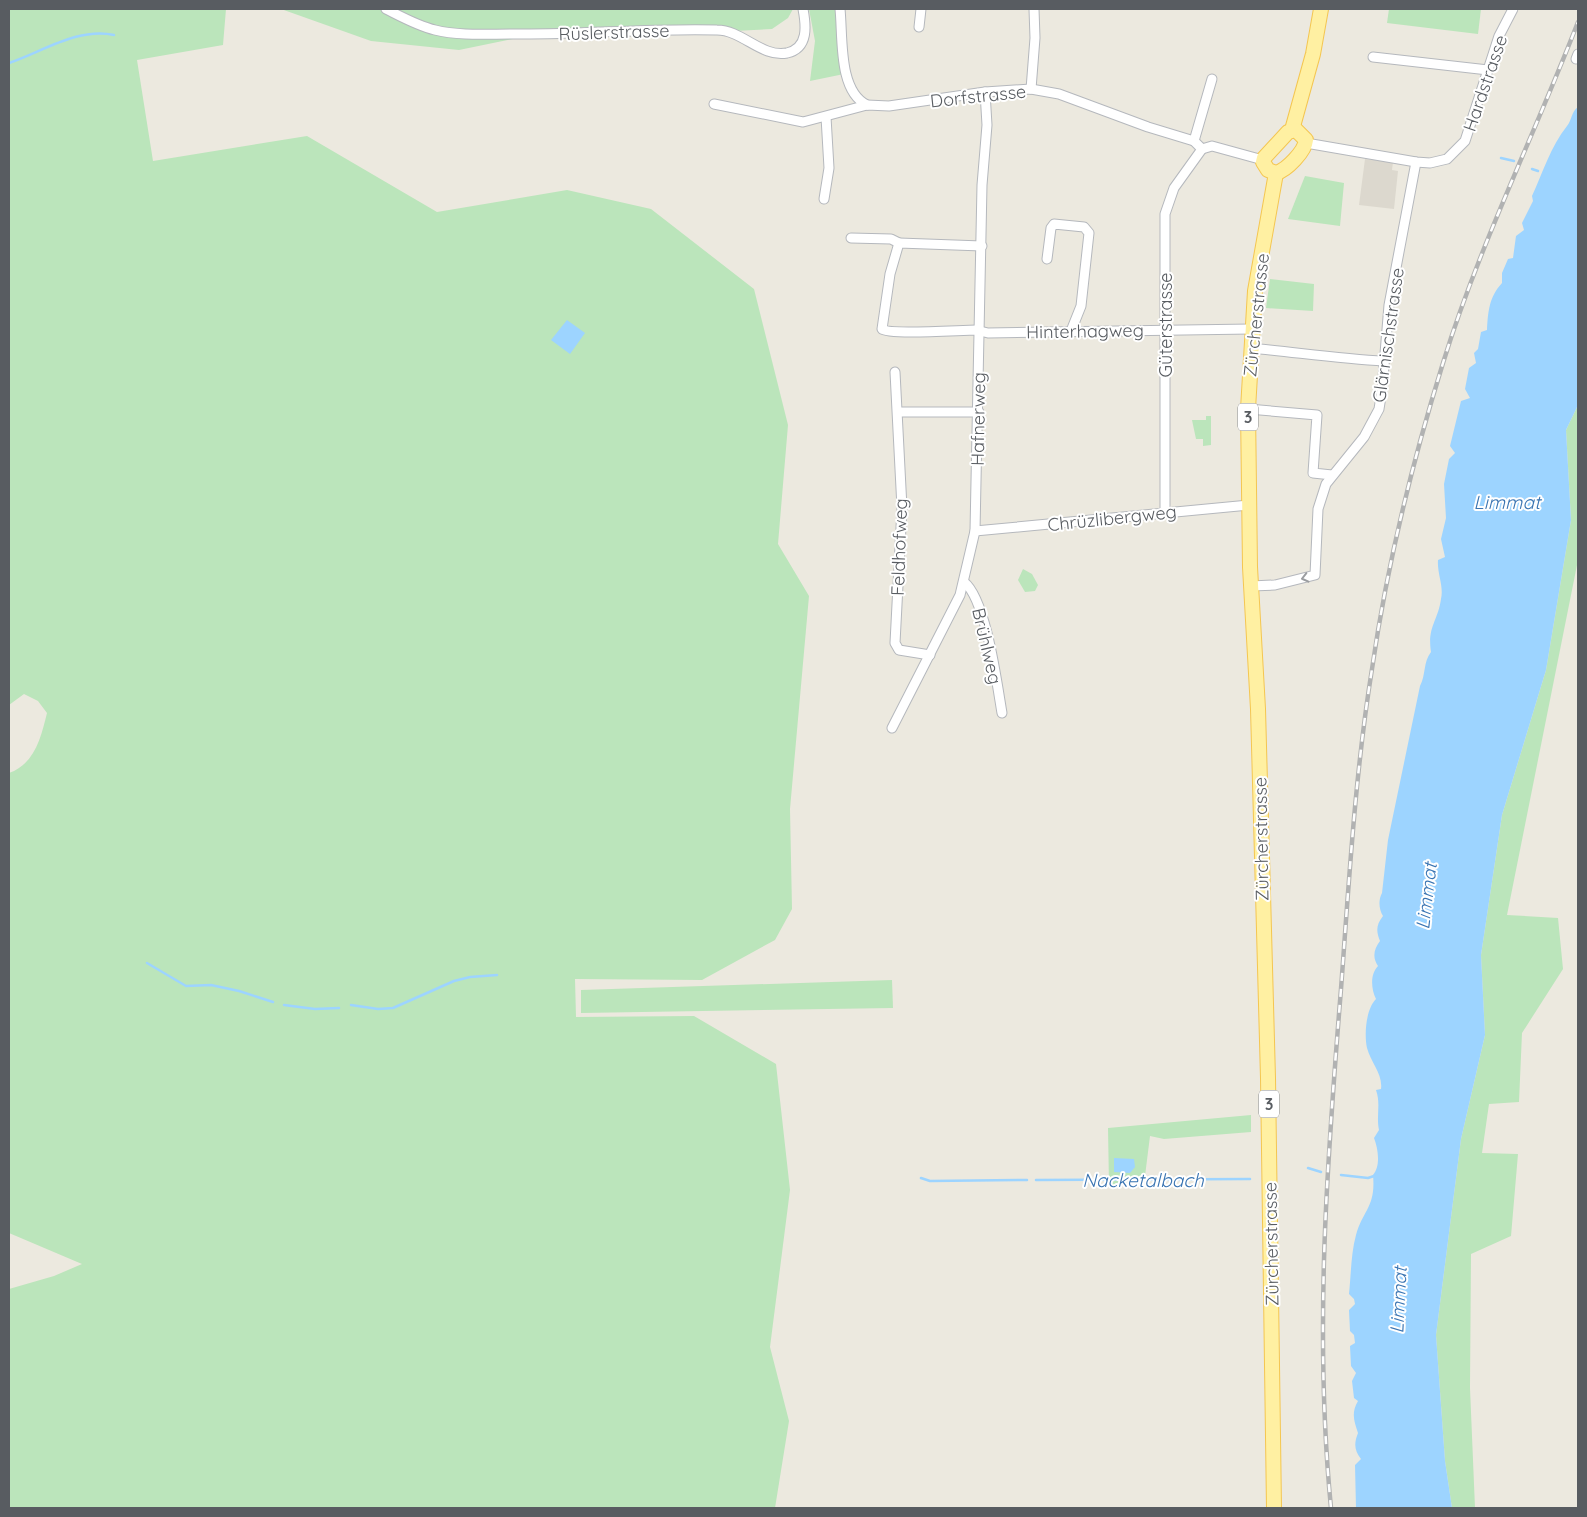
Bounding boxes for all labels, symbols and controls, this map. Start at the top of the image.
street label: Rüslerstrasse [558,19,670,45]
street label: Hardstrasse [1458,32,1512,134]
street label: Dorfstrasse [929,80,1027,112]
street label: Zürcherstrasse [1238,252,1274,378]
street label: Glärnischstrasse [1367,266,1409,404]
street label: Güterstrasse [1154,272,1177,378]
street label: Hinterhagweg [1026,318,1144,344]
street label: Hafnerweg [966,372,990,466]
road number: 3 [1238,404,1258,431]
water label: Limmat [1474,490,1543,514]
street label: Feldhofweg [886,498,912,596]
street label: Chrüzlibergweg [1046,500,1178,536]
one-way arrow [1301,572,1310,583]
street label: Brühlweg [967,605,1007,687]
street label: Zürcherstrasse [1248,777,1274,901]
water label: Limmat [1410,859,1442,931]
road number: 3 [1259,1090,1279,1118]
water label: Nacketalbach [1082,1168,1205,1192]
street label: Zürcherstrasse [1258,1182,1284,1306]
water label: Limmat [1384,1263,1412,1334]

